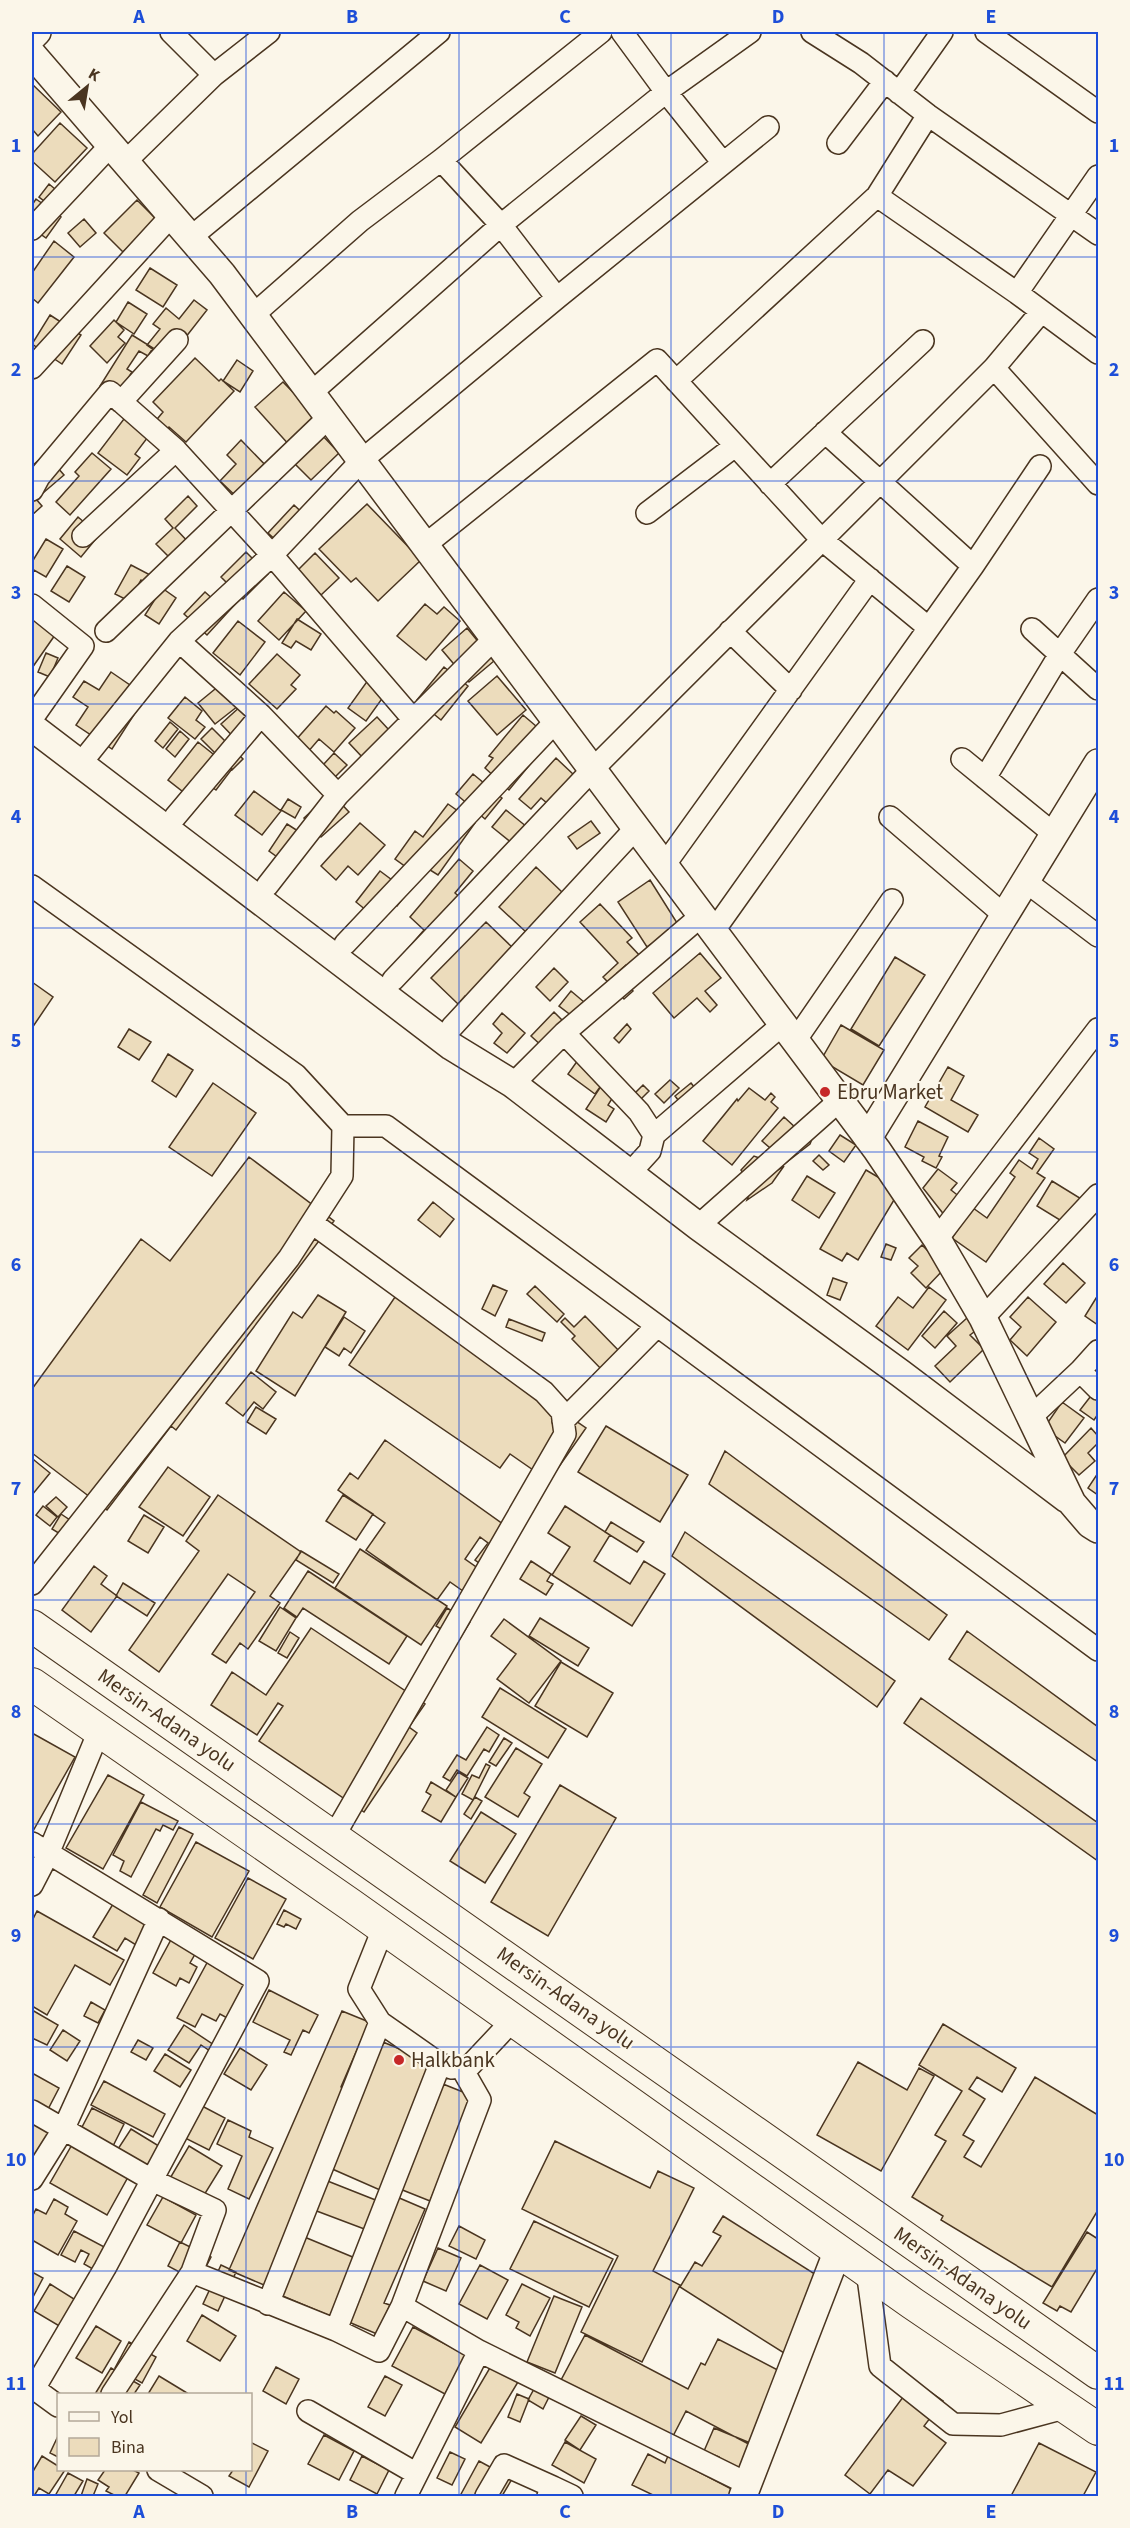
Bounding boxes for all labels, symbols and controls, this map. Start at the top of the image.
text: A [132,3,145,31]
text: B [346,3,358,31]
text: C [559,3,571,31]
text: D [772,3,784,31]
text: E [986,3,996,31]
north arrow [57,57,117,117]
text: K [84,63,104,87]
text: 1 [11,132,21,160]
text: 1 [1109,132,1119,160]
text: 2 [11,356,21,384]
text: 2 [1109,356,1119,384]
text: 3 [11,579,21,607]
text: 3 [1109,579,1119,607]
text: 4 [11,803,22,831]
text: 4 [1109,803,1120,831]
text: 5 [11,1027,21,1055]
text: 5 [1109,1027,1119,1055]
place label: Ebru Market [837,1077,943,1107]
marker: Ebru Market [818,1085,832,1099]
text: 6 [11,1251,21,1279]
text: 6 [1109,1251,1119,1279]
text: 7 [11,1475,21,1503]
text: 7 [1109,1475,1119,1503]
street label: Mersin-Adana yolu [92,1661,242,1779]
text: 8 [11,1698,21,1726]
text: 8 [1109,1698,1119,1726]
text: 9 [11,1922,21,1950]
text: 9 [1109,1922,1119,1950]
street label: Mersin-Adana yolu [491,1939,641,2057]
place label: Halkbank [411,2045,495,2075]
marker: Halkbank [392,2053,406,2067]
text: 10 [5,2146,27,2174]
text: 10 [1103,2146,1125,2174]
street label: Mersin-Adana yolu [888,2219,1038,2337]
text: 11 [5,2370,27,2398]
text: 11 [1103,2370,1125,2398]
legend [57,2393,252,2471]
text: Yol [110,2405,133,2430]
text: Bina [111,2435,145,2460]
text: A [132,2498,145,2526]
text: B [346,2498,358,2526]
text: C [559,2498,571,2526]
text: D [772,2498,784,2526]
text: E [986,2498,996,2526]

